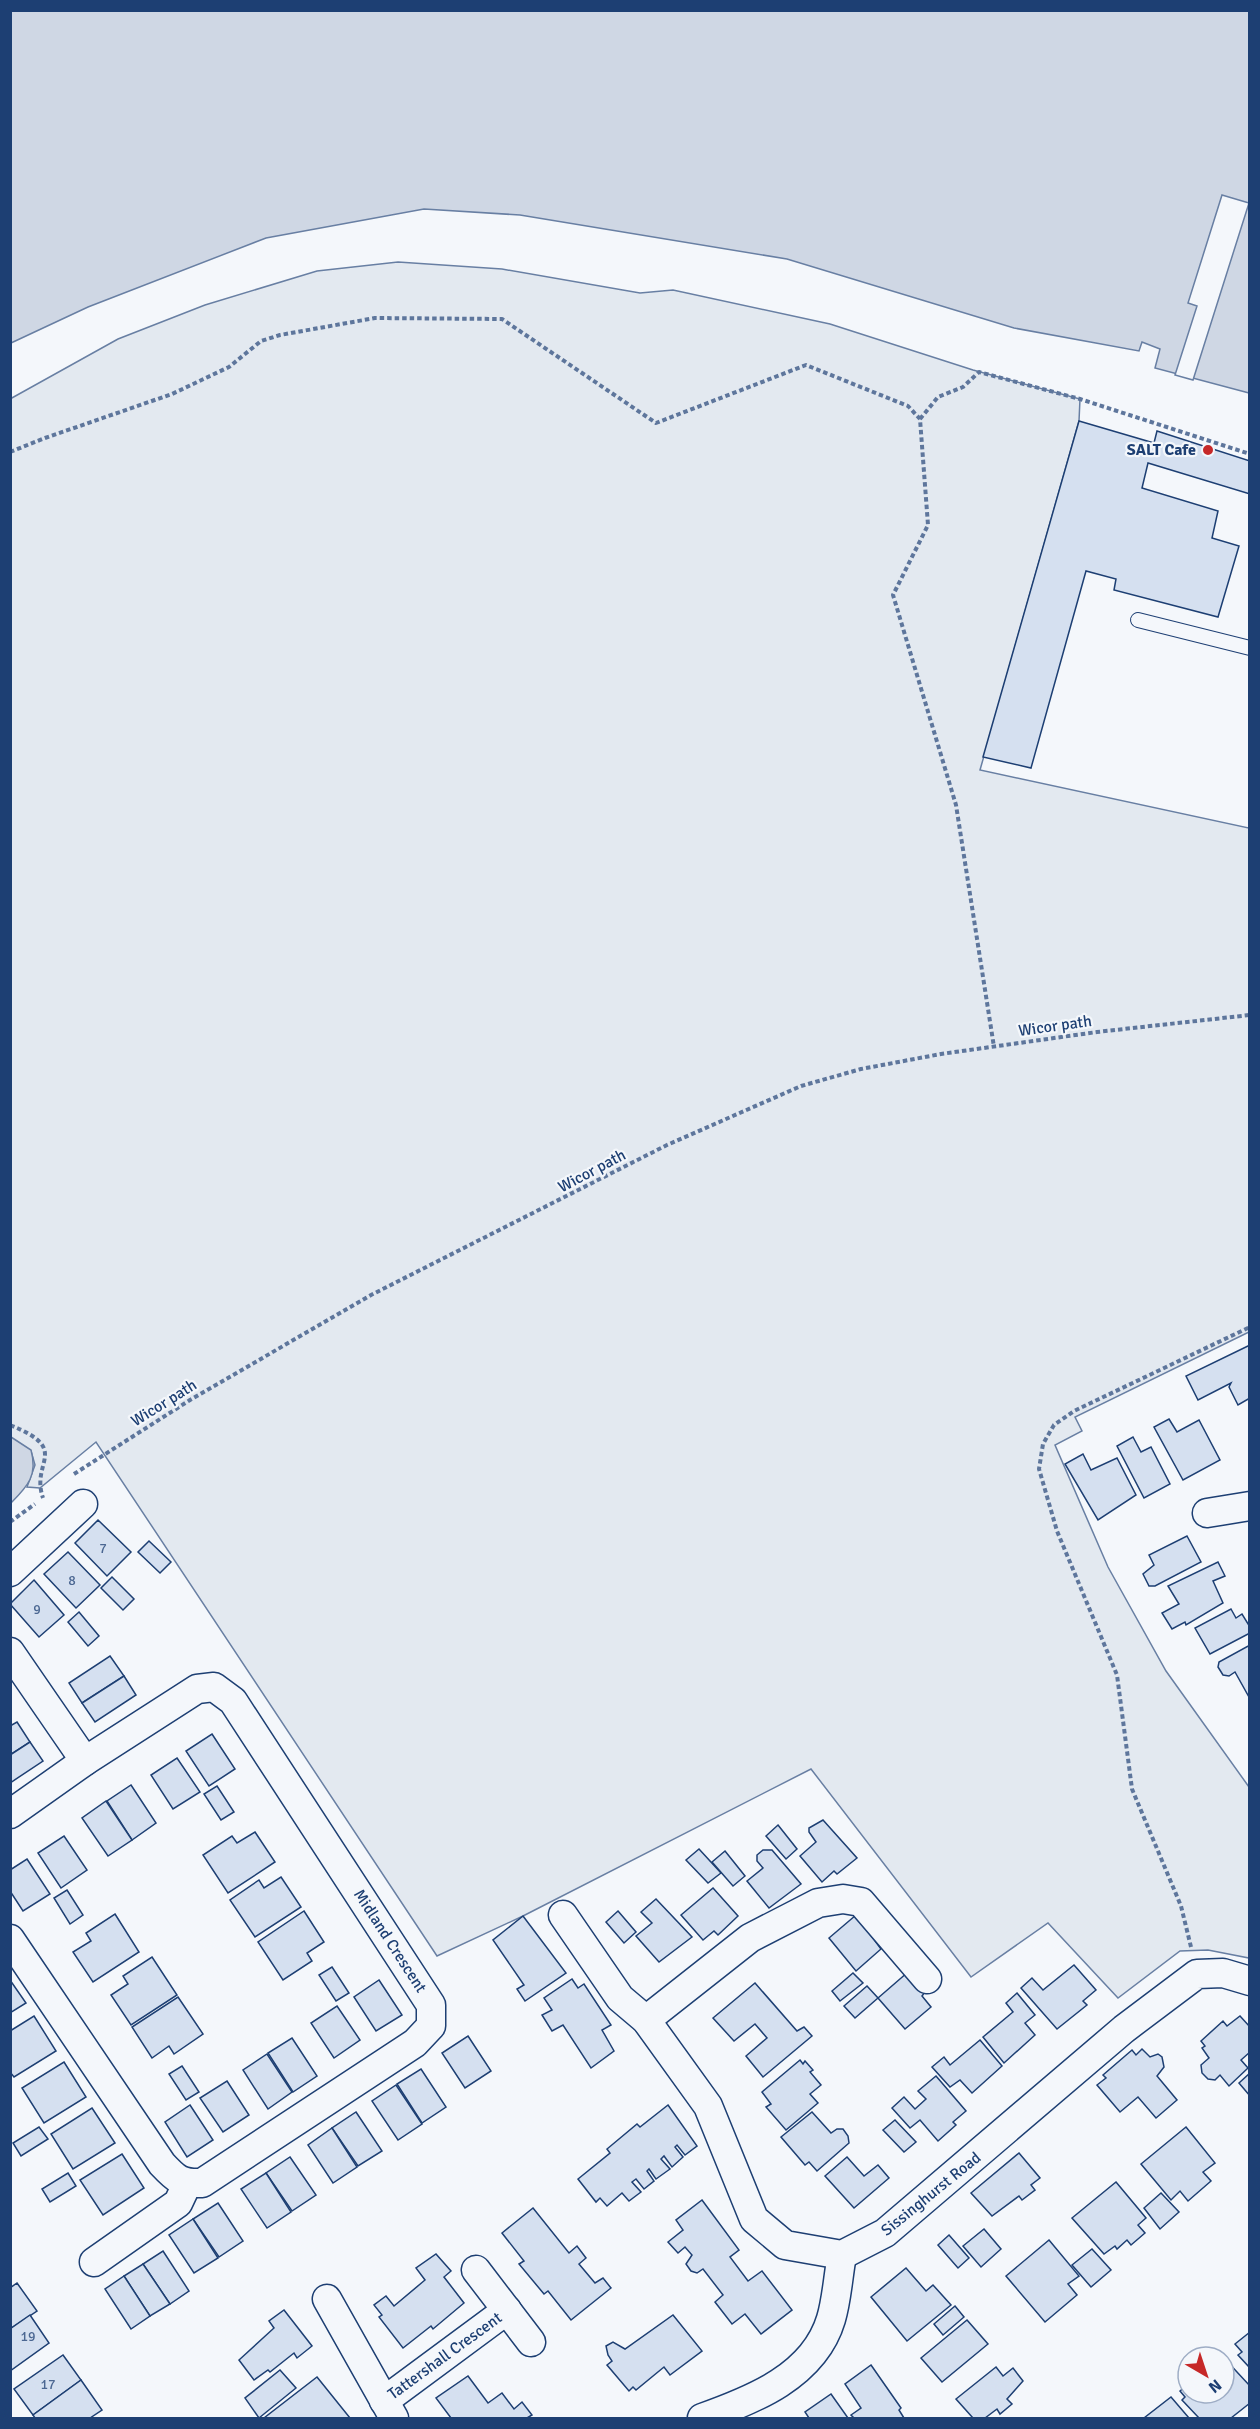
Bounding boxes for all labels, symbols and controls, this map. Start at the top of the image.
place label: SALT Cafe [1127,440,1196,460]
marker: SALT Cafe [1201,443,1215,457]
street label: Wicor path [1017,1011,1093,1041]
street label: Wicor path [555,1145,629,1197]
street label: Wicor path [127,1375,201,1431]
house number: 7 [99,1540,107,1557]
house number: 8 [68,1572,76,1589]
house number: 9 [33,1601,41,1618]
street label: Midland Crescent [349,1885,431,1997]
street label: Sissinghurst Road [877,2148,985,2240]
street label: Tattershall Crescent [384,2308,506,2404]
house number: 19 [20,2328,36,2345]
north arrow [1176,2345,1236,2405]
text: N [1204,2375,1225,2397]
house number: 17 [40,2376,56,2393]

